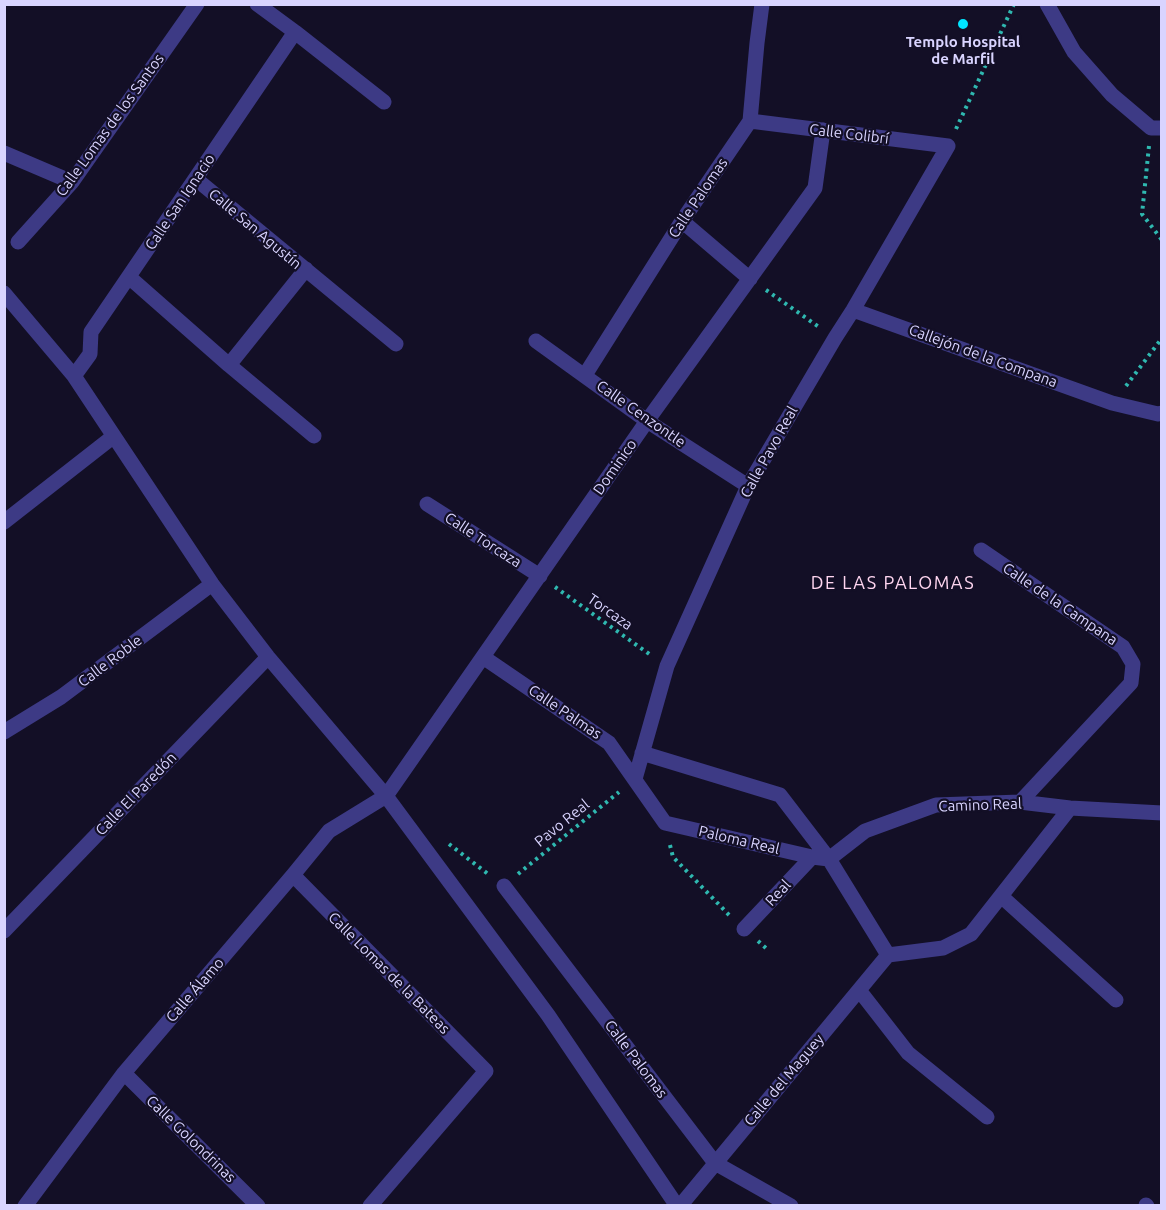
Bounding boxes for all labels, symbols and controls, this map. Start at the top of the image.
marker: Templo Hospital de Marfil [956,17,970,31]
place label: Templo Hospital de Marfil [906,33,1020,68]
street label: Calle Lomas de los Santos [52,50,168,200]
street label: Calle Colibrí [808,120,890,148]
street label: Calle San Ignacio [141,150,219,254]
street label: Calle Palomas [665,154,731,242]
street label: Calle San Agustín [205,185,305,273]
street label: Callejón de la Compana [906,321,1060,391]
street label: Calle Cenzontle [593,377,689,451]
street label: Calle Pavo Real [736,403,802,501]
street label: Dominico [589,436,641,498]
street label: Calle Torcaza [441,509,525,571]
street label: Calle de la Campana [999,559,1121,649]
district label: DE LAS PALOMAS [811,572,975,594]
street label: Torcaza [584,590,636,634]
street label: Calle Roble [74,631,146,691]
street label: Calle Palmas [525,681,605,743]
street label: Calle El Paredón [92,749,180,839]
street label: Pavo Real [531,795,593,851]
street label: Camino Real [938,795,1022,815]
street label: Paloma Real [697,822,781,858]
street label: Real [761,876,795,910]
street label: Calle Lomas de la Bateas [324,908,454,1038]
street label: Calle Álamo [162,954,228,1026]
street label: Calle Palomas [601,1016,671,1102]
street label: Calle del Maguey [740,1030,828,1130]
street label: Calle Golondrinas [143,1092,239,1186]

